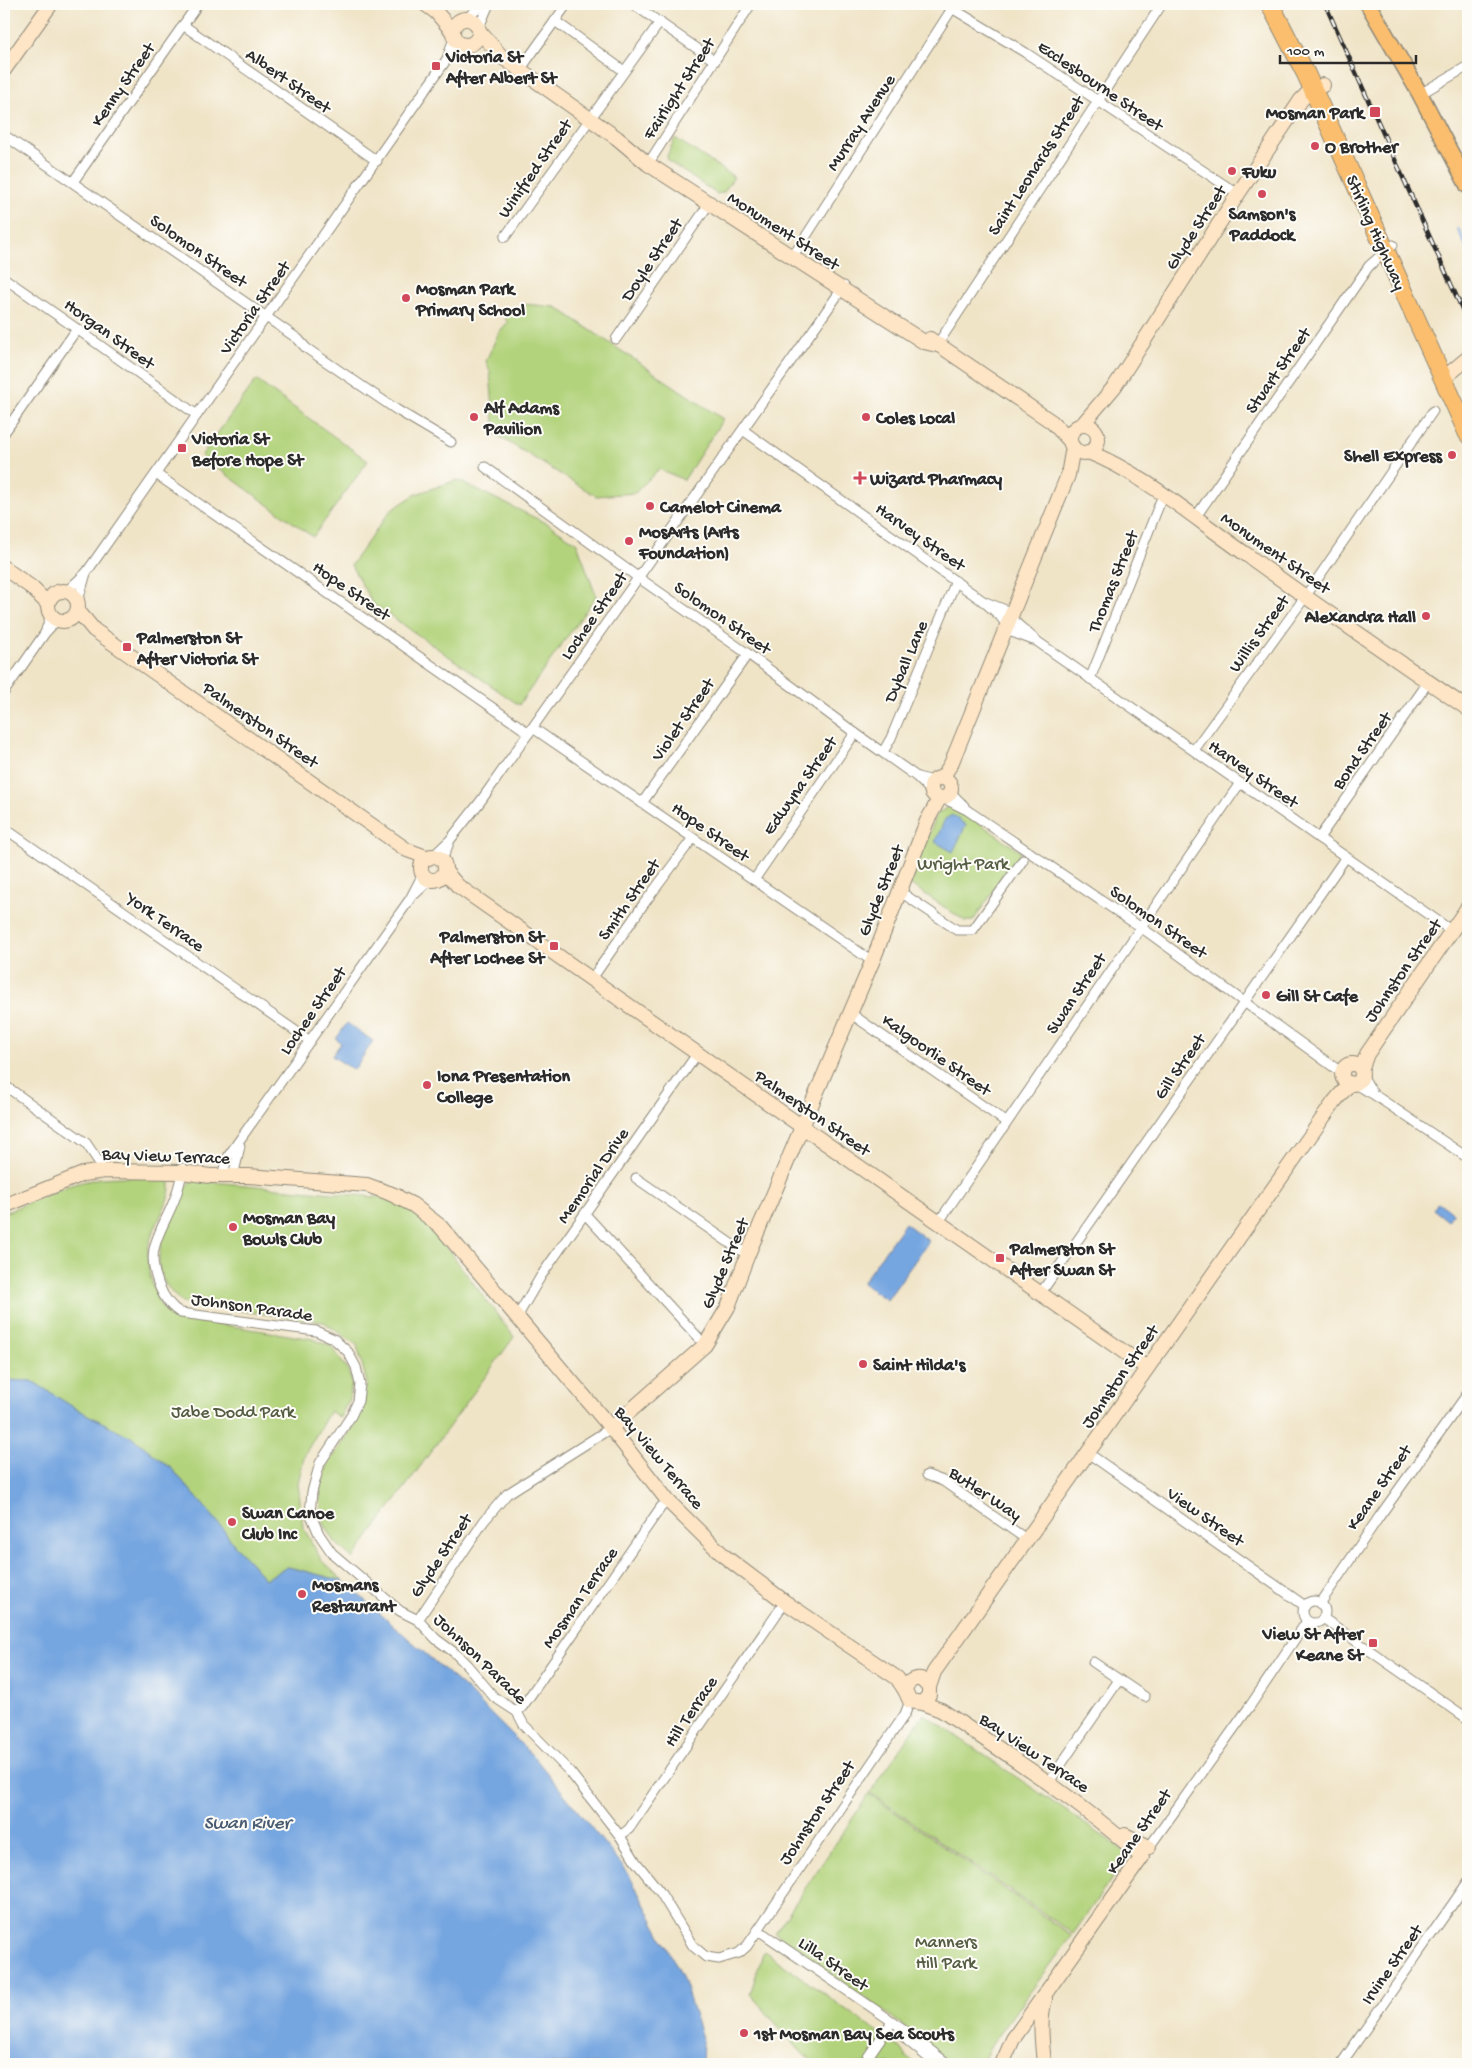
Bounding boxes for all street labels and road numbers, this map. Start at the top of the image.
street label: Fairlight Street [639,33,722,145]
street label: Ecclesbourne Street [1033,37,1168,138]
street label: Kenny Street [88,38,162,131]
street label: Albert Street [241,45,336,120]
street label: Murray Avenue [823,71,901,176]
street label: Saint Leonards Street [984,91,1091,240]
street label: Winifred Street [494,115,579,223]
street label: Stirling Highway [1340,172,1410,294]
street label: Glyde Street [1162,181,1233,274]
street label: Monument Street [723,188,844,277]
street label: Solomon Street [145,211,252,294]
street label: Doyle Street [617,214,689,307]
street label: Victoria Street [216,256,297,360]
street label: Horgan Street [59,295,159,376]
street label: Stuart Street [1242,323,1317,418]
street label: Harvey Street [871,499,970,578]
street label: Monument Street [1216,508,1335,601]
street label: Thomas Street [1084,527,1145,637]
street label: Hope Street [308,558,395,627]
street label: Lochee Street [557,567,634,664]
street label: Solomon Street [669,578,776,661]
street label: Willis Street [1225,591,1296,677]
street label: Dyball Lane [880,617,934,707]
street label: Violet Street [647,674,721,767]
street label: Palmerston Street [197,678,323,775]
street label: Bond Street [1328,707,1398,795]
street label: Edwyna Street [759,732,844,840]
street label: Harvey Street [1204,736,1303,815]
street label: Hope Street [667,799,754,868]
street label: Glyde Street [855,841,911,940]
street label: Smith Street [594,854,667,945]
street label: Solomon Street [1105,882,1212,965]
street label: York Terrace [120,887,208,958]
street label: Johnston Street [1361,914,1448,1027]
street label: Swan Street [1042,949,1113,1039]
street label: Lochee Street [276,962,353,1059]
street label: Kalgoorlie Street [877,1011,996,1102]
street label: Gill Street [1151,1029,1212,1104]
street label: Palmerston Street [749,1066,875,1163]
street label: Memorial Drive [553,1124,635,1228]
street label: Bay View Terrace [101,1145,231,1170]
street label: Glyde Street [698,1214,755,1312]
street label: Johnson Parade [190,1290,314,1327]
street label: Johnston Street [1078,1320,1165,1433]
street label: Bay View Terrace [608,1402,708,1515]
street label: Keane Street [1343,1440,1418,1535]
street label: Butler Way [943,1463,1025,1527]
street label: View Street [1161,1483,1249,1553]
street label: Glyde Street [406,1509,479,1602]
street label: Mosman Terrace [538,1543,624,1653]
street label: Johnson Parade [428,1610,531,1710]
street label: Hill Terrace [661,1672,724,1752]
street label: Bay View Terrace [974,1709,1093,1799]
street label: Johnston Street [775,1756,862,1870]
street label: Keane Street [1103,1784,1178,1879]
street label: Irvine Street [1358,1920,1429,2009]
street label: Lilla Street [793,1933,873,1998]

